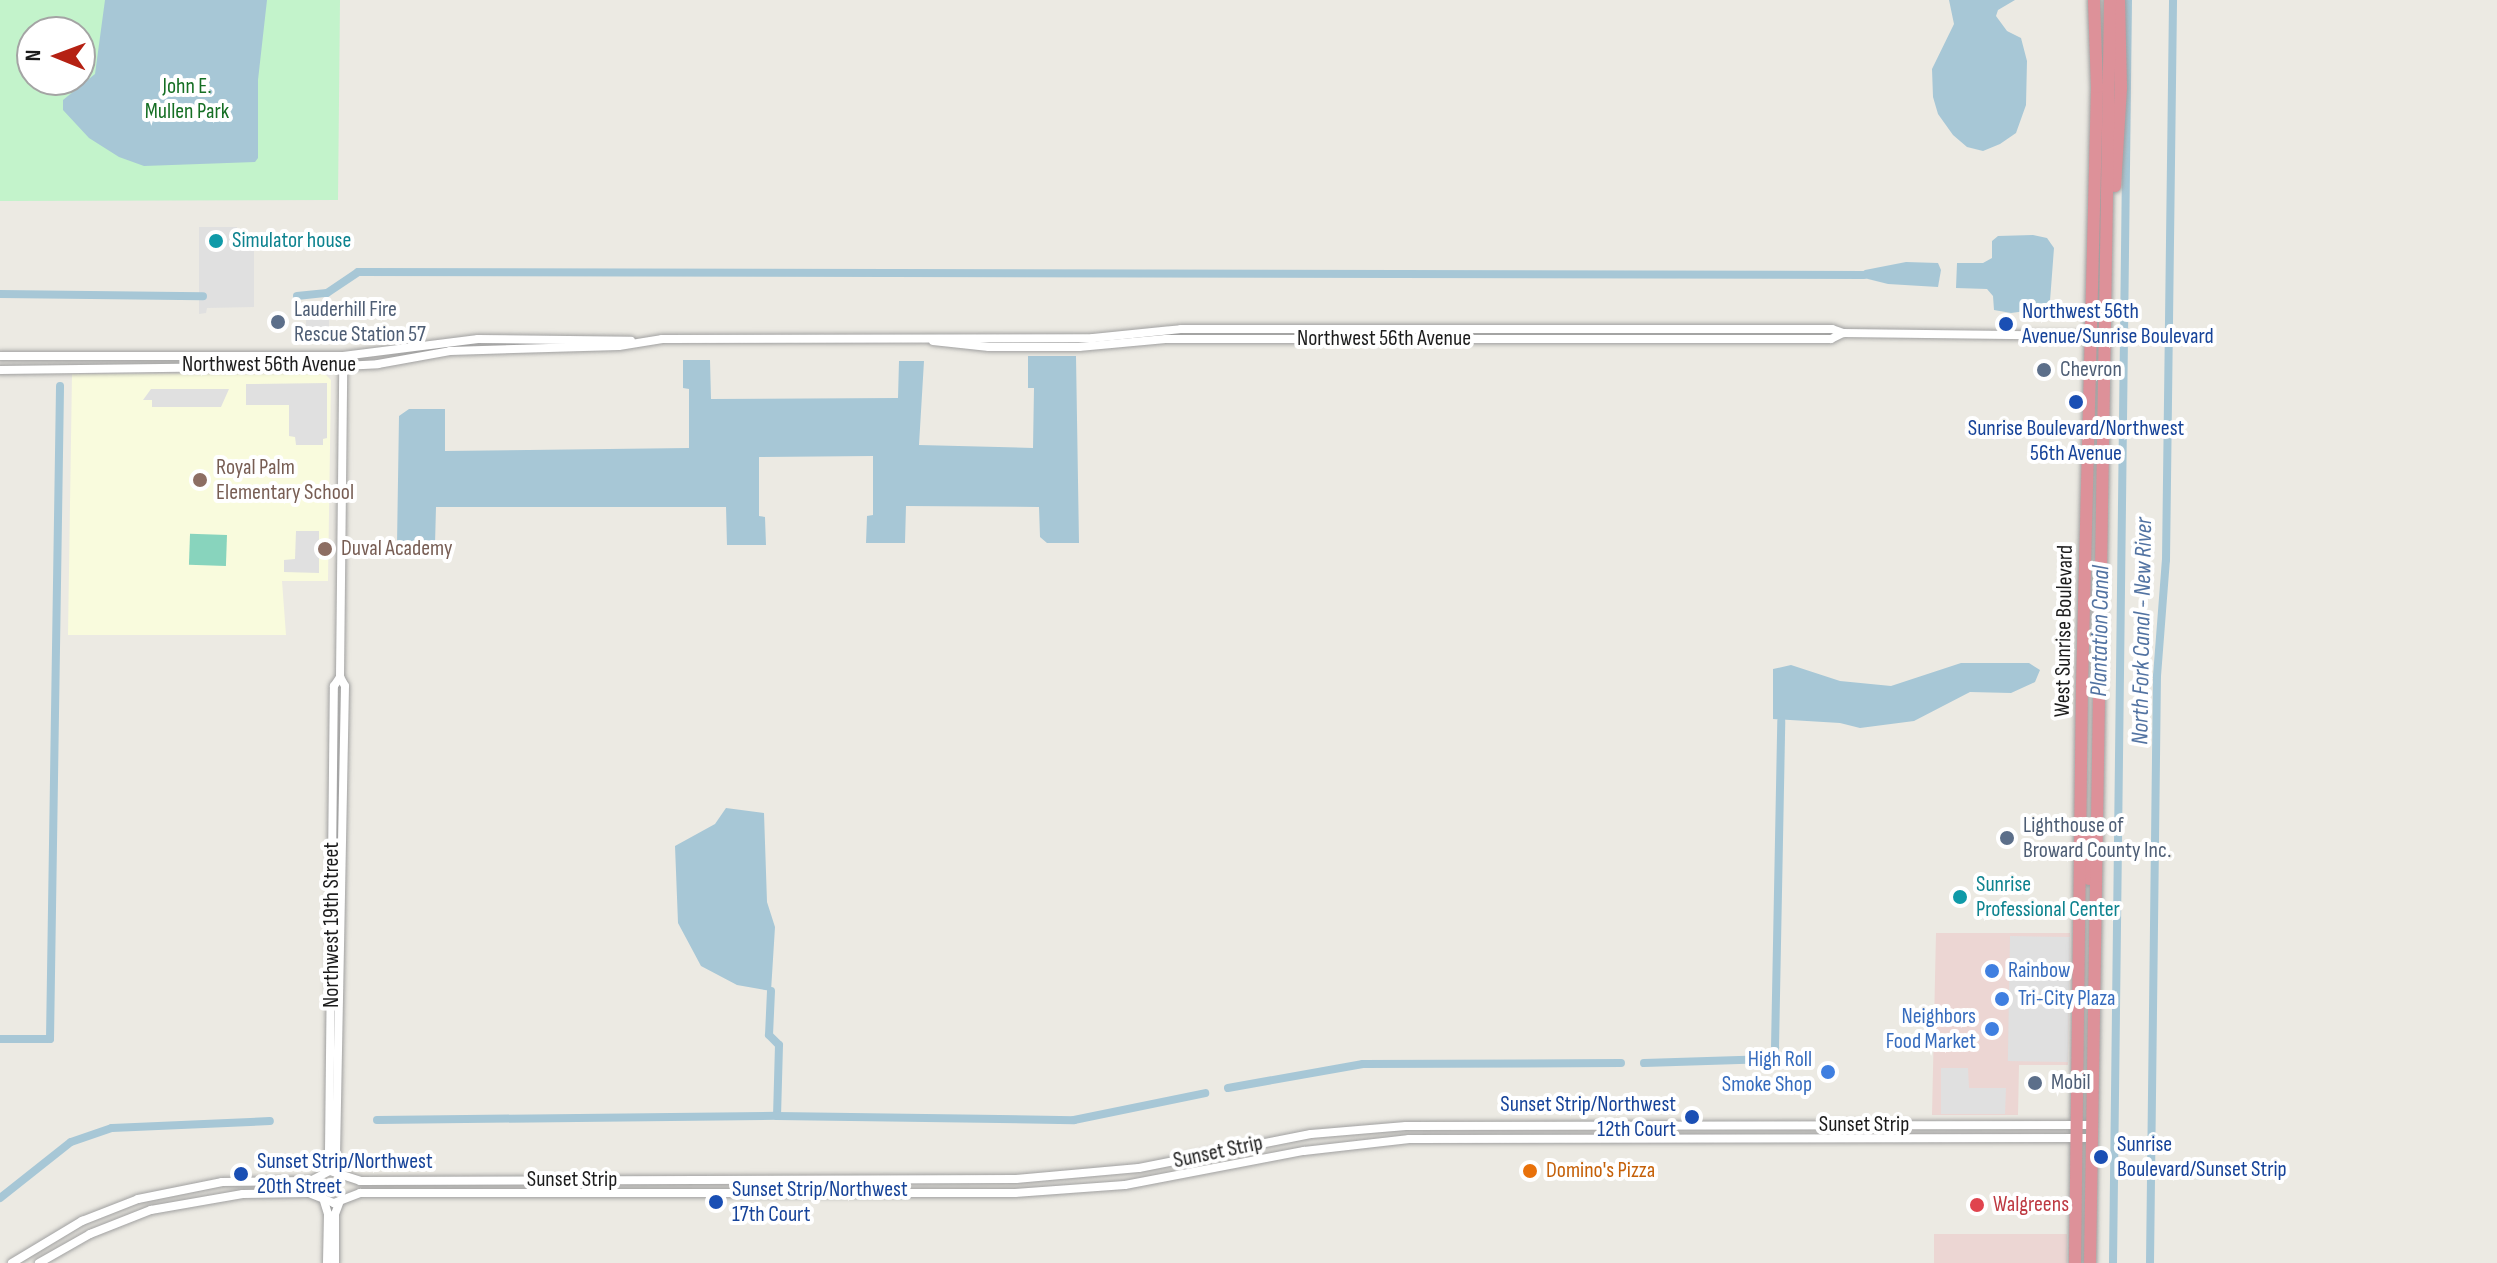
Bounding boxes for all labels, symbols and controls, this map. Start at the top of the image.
north arrow [16,16,96,96]
text: N [20,49,47,62]
park label: John E. Mullen Park [145,73,229,124]
place label: Simulator house [232,228,351,254]
marker: Simulator house [207,232,225,250]
place label: Lauderhill Fire Rescue Station 57 [294,296,426,348]
place label: Northwest 56th Avenue/Sunrise Boulevard [2022,298,2214,350]
marker: Lauderhill Fire Rescue Station 57 [269,313,287,331]
marker: Northwest 56th Avenue/Sunrise Boulevard [1997,315,2015,333]
street label: Northwest 56th Avenue [1297,326,1471,352]
street label: Northwest 56th Avenue [182,352,356,378]
place label: Chevron [2060,357,2122,383]
marker: Chevron [2035,361,2053,379]
marker: Sunrise Boulevard/Northwest 56th Avenue [2067,393,2085,411]
place label: Sunrise Boulevard/Northwest 56th Avenue [1968,415,2184,466]
place label: Royal Palm Elementary School [216,454,354,506]
marker: Royal Palm Elementary School [191,471,209,489]
water label: North Fork Canal - New River [2126,517,2158,745]
place label: Duval Academy [341,536,453,562]
marker: Duval Academy [316,540,334,558]
street label: West Sunrise Boulevard [2049,545,2079,717]
water label: Plantation Canal [2084,565,2116,697]
place label: Lighthouse of Broward County Inc. [2023,812,2171,864]
marker: Lighthouse of Broward County Inc. [1998,829,2016,847]
street label: Northwest 19th Street [319,842,345,1008]
place label: Sunrise Professional Center [1976,871,2120,922]
marker: Sunrise Professional Center [1951,888,1969,906]
place label: Rainbow [2008,958,2070,984]
marker: Rainbow [1983,962,2001,980]
place label: Tri-City Plaza [2018,986,2116,1012]
marker: Tri-City Plaza [1993,990,2011,1008]
place label: Neighbors Food Market [1886,1003,1976,1054]
marker: Neighbors Food Market [1983,1020,2001,1038]
place label: High Roll Smoke Shop [1722,1046,1812,1098]
marker: High Roll Smoke Shop [1819,1063,1837,1081]
place label: Mobil [2051,1070,2091,1096]
marker: Mobil [2026,1074,2044,1092]
place label: Sunset Strip/Northwest 12th Court [1500,1091,1676,1142]
marker: Sunset Strip/Northwest 12th Court [1683,1108,1701,1126]
street label: Sunset Strip [1819,1112,1909,1138]
street label: Sunset Strip [1171,1130,1265,1174]
place label: Sunrise Boulevard/Sunset Strip [2117,1131,2287,1182]
place label: Sunset Strip/Northwest 20th Street [257,1148,433,1200]
marker: Sunrise Boulevard/Sunset Strip [2092,1148,2110,1166]
place label: Domino's Pizza [1546,1158,1655,1184]
marker: Domino's Pizza [1521,1162,1539,1180]
marker: Sunset Strip/Northwest 20th Street [232,1165,250,1183]
street label: Sunset Strip [527,1167,617,1193]
place label: Sunset Strip/Northwest 17th Court [732,1176,908,1228]
place label: Walgreens [1993,1192,2069,1218]
marker: Sunset Strip/Northwest 17th Court [707,1193,725,1211]
marker: Walgreens [1968,1196,1986,1214]

